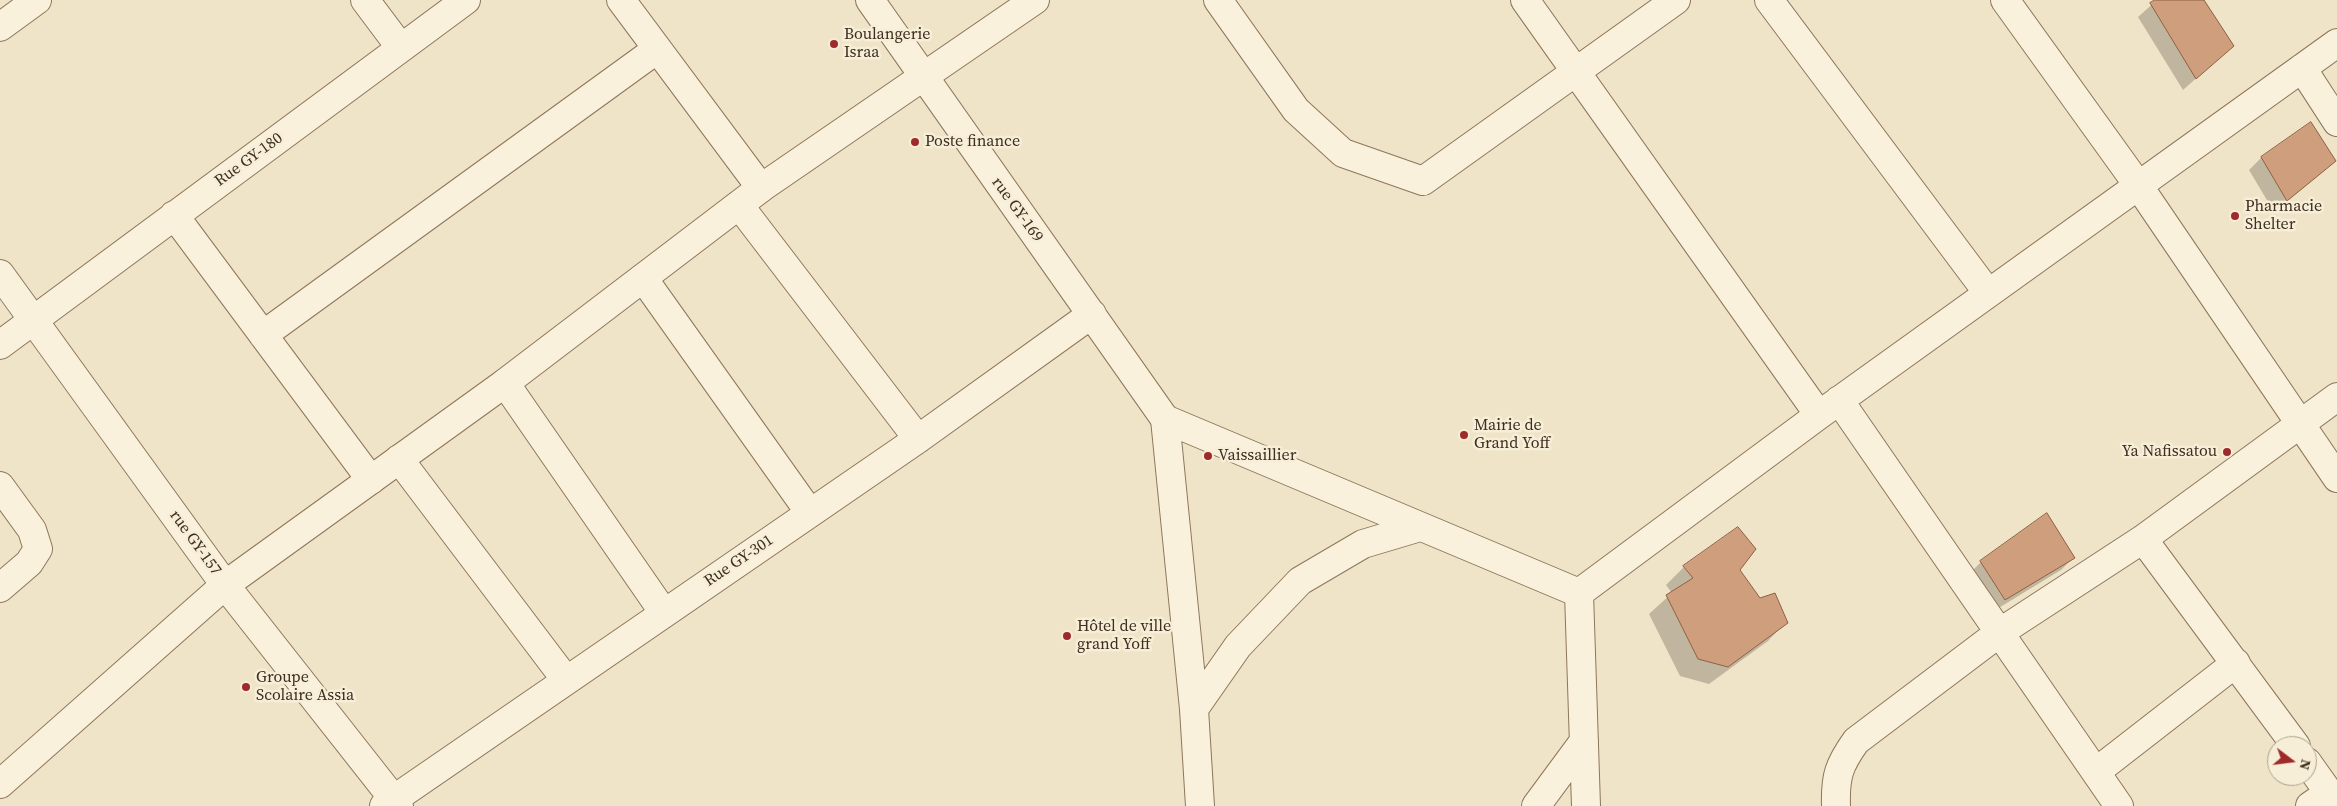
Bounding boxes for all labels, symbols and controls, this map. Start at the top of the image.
place label: Boulangerie Israa [844,25,930,63]
marker: Boulangerie Israa [828,38,840,50]
street label: Rue GY-180 [211,129,287,191]
place label: Poste finance [925,132,1020,152]
marker: Poste finance [909,136,921,148]
street label: rue GY-169 [987,174,1047,246]
place label: Pharmacie Shelter [2245,197,2322,235]
marker: Pharmacie Shelter [2229,210,2241,222]
place label: Mairie de Grand Yoff [1474,416,1550,454]
marker: Mairie de Grand Yoff [1458,429,1470,441]
place label: Ya Nafissatou [2122,442,2217,462]
place label: Vaissaillier [1218,446,1296,466]
marker: Ya Nafissatou [2221,446,2233,458]
marker: Vaissaillier [1202,450,1214,462]
street label: rue GY-157 [165,507,225,579]
street label: Rue GY-301 [701,531,777,591]
place label: Hôtel de ville grand Yoff [1077,617,1171,655]
marker: Hôtel de ville grand Yoff [1061,630,1073,642]
place label: Groupe Scolaire Assia [256,668,354,706]
marker: Groupe Scolaire Assia [240,681,252,693]
north arrow [2267,736,2317,786]
text: N [2295,757,2317,772]

